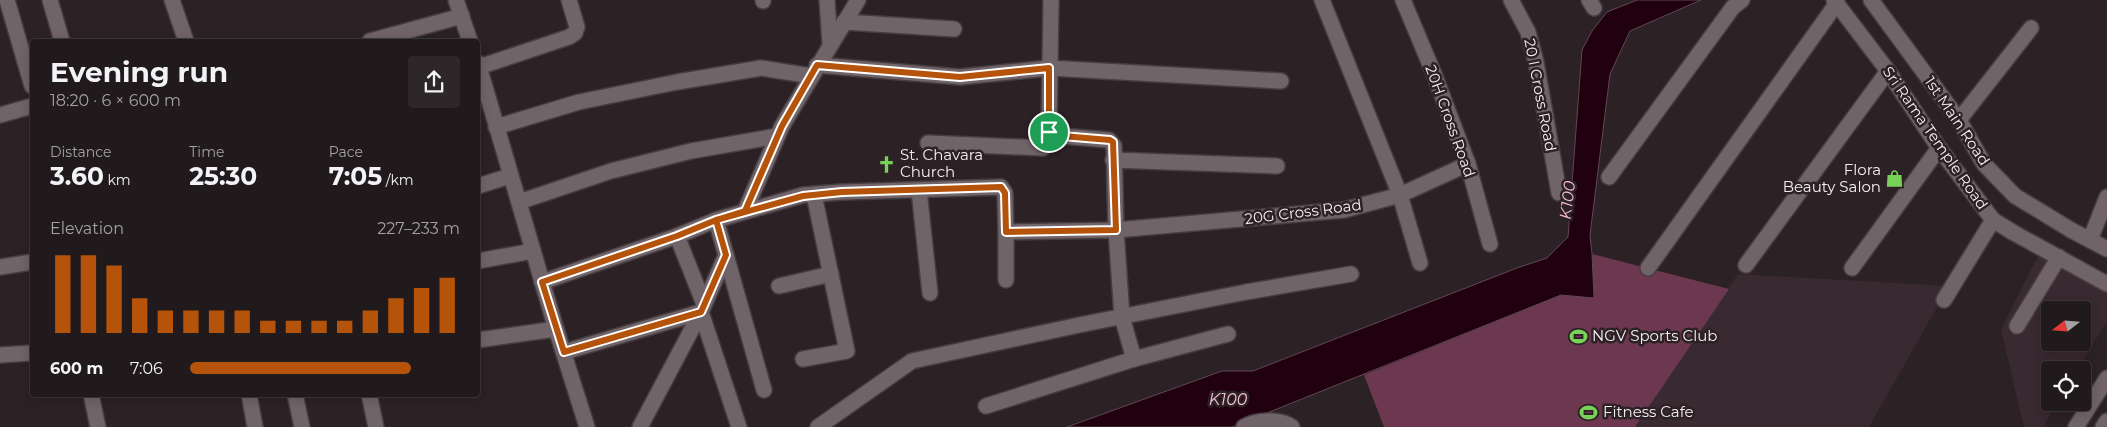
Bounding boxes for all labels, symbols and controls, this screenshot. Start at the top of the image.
street label: 20 I Cross Road [1520,37,1561,153]
text: Evening run [50,55,228,89]
button: share [408,56,460,108]
street label: 20H Cross Road [1421,62,1480,180]
street label: Sri Rama Temple Road [1879,62,1992,213]
street label: 1st Main Road [1921,73,1994,169]
text: 18:20 · 6 × 600 m [50,91,181,110]
pin [1028,111,1070,153]
icon: arrive [1035,118,1063,146]
text: Distance [50,143,112,161]
text: Time [189,143,224,161]
text: Pace [329,143,363,161]
place label: St. Chavara Church [900,145,983,181]
church icon: St. Chavara Church [876,154,896,174]
place label: Flora Beauty Salon [1783,160,1881,196]
text: 3.60 [50,161,104,191]
text: 25:30 [189,161,257,191]
text: 7:05 [329,161,382,191]
shop icon: Flora Beauty Salon [1885,169,1905,189]
text: km [104,171,131,189]
text: /km [382,171,414,189]
water label: K100 [1556,179,1579,220]
street label: 20G Cross Road [1243,195,1362,228]
text: Elevation [50,219,124,238]
text: 227–233 m [377,219,460,238]
north arrow [2041,301,2091,351]
map controls [2041,301,2091,411]
sports icon: NGV Sports Club [1568,326,1588,346]
place label: NGV Sports Club [1592,326,1718,345]
text: 600 m [50,359,103,378]
text: 7:06 [130,359,163,378]
button: locate [2041,361,2091,411]
water label: K100 [1209,390,1248,409]
sports icon: Fitness Cafe [1579,402,1599,422]
place label: Fitness Cafe [1603,402,1694,421]

